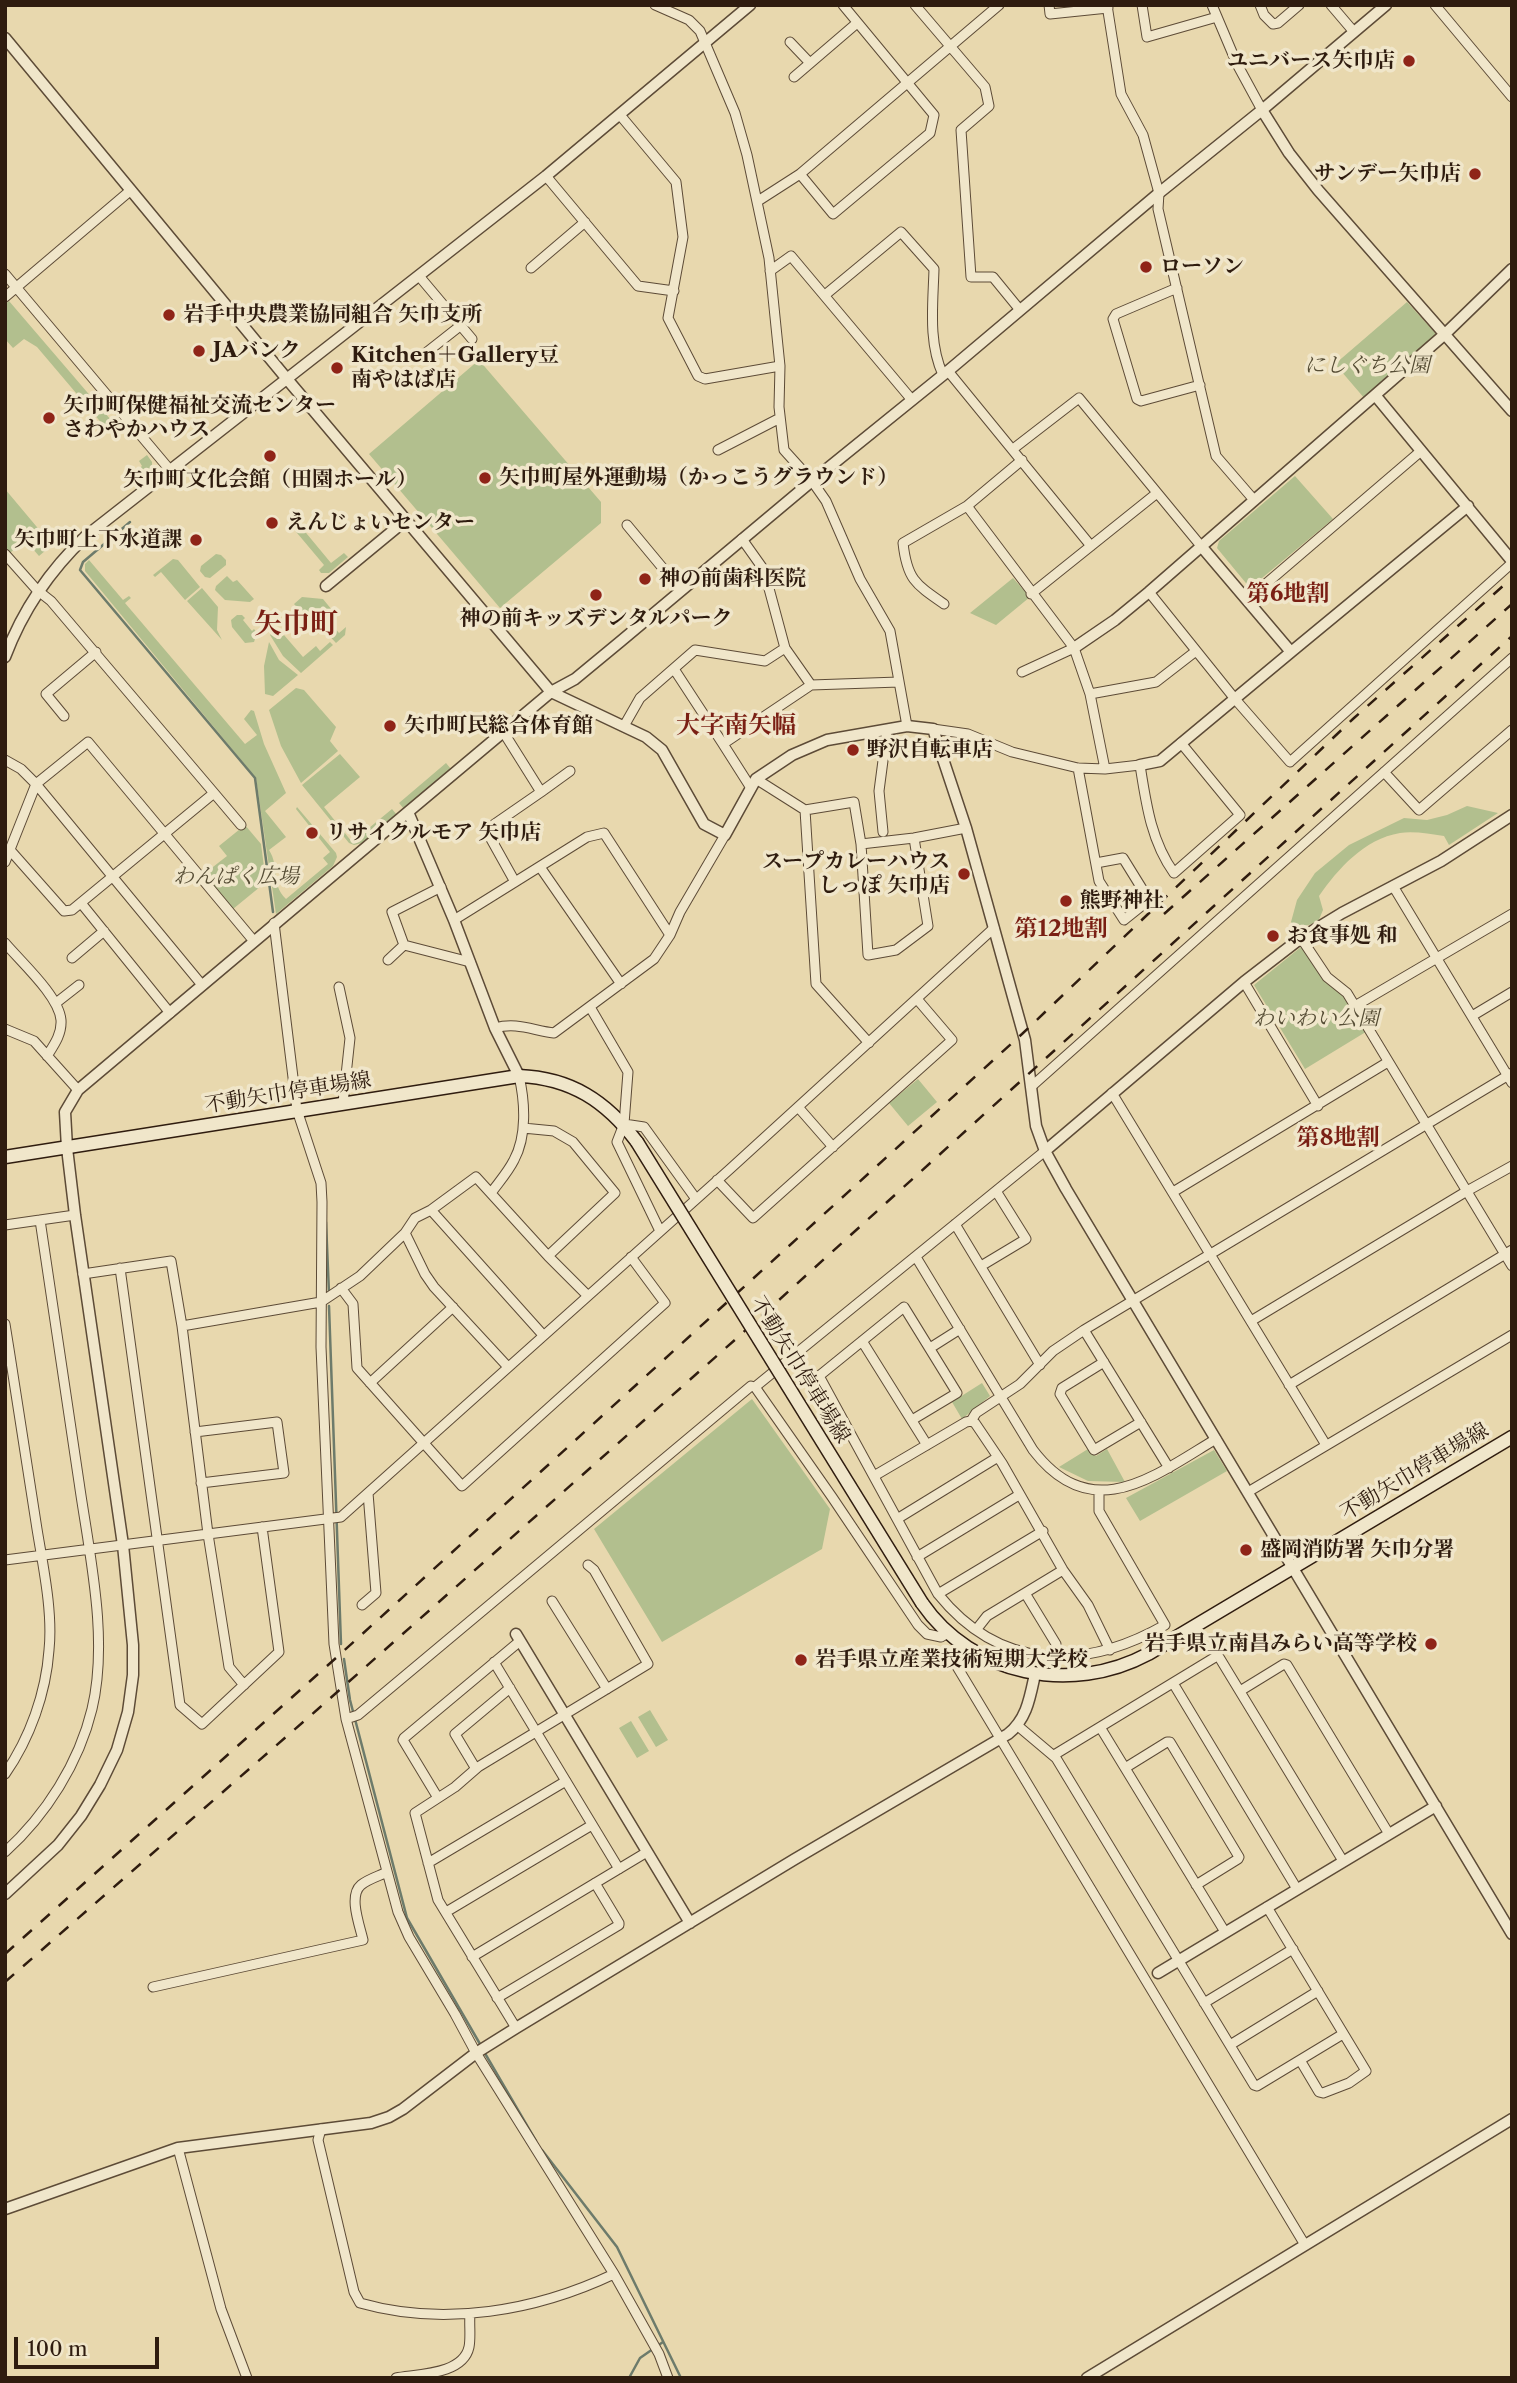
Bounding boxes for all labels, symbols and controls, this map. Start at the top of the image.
place label: ユニバース矢巾店 [1227,48,1395,74]
marker: ユニバース矢巾店 [1401,53,1417,69]
place label: サンデー矢巾店 [1314,161,1461,187]
marker: サンデー矢巾店 [1467,166,1483,182]
place label: ローソン [1160,254,1244,280]
marker: ローソン [1138,259,1154,275]
place label: 岩手中央農業協同組合 矢巾支所 [183,302,482,328]
marker: 岩手中央農業協同組合 矢巾支所 [161,307,177,323]
place label: JAバンク [213,338,301,364]
marker: JAバンク [191,343,207,359]
place label: Kitchen＋Gallery豆 南やはば店 [351,343,559,393]
park label: にしぐち公園 [1304,353,1430,379]
marker: Kitchen＋Gallery豆 南やはば店 [329,360,345,376]
place label: 矢巾町保健福祉交流センター さわやかハウス [63,393,336,443]
marker: 矢巾町保健福祉交流センター さわやかハウス [41,410,57,426]
marker: 矢巾町文化会館（田園ホール） [262,448,278,464]
place label: 矢巾町屋外運動場（かっこうグラウンド） [499,465,898,491]
place label: 矢巾町文化会館（田園ホール） [123,467,417,493]
marker: 矢巾町屋外運動場（かっこうグラウンド） [477,470,493,486]
place label: えんじょいセンター [286,510,475,536]
marker: えんじょいセンター [264,515,280,531]
place label: 矢巾町上下水道課 [14,527,182,553]
marker: 矢巾町上下水道課 [188,532,204,548]
place label: 神の前歯科医院 [659,566,806,592]
marker: 神の前歯科医院 [637,571,653,587]
district label: 第6地割 [1247,580,1329,608]
marker: 神の前キッズデンタルパーク [588,587,604,603]
place label: 神の前キッズデンタルパーク [460,606,732,632]
district label: 矢巾町 [254,608,338,642]
district label: 大字南矢幅 [676,712,796,740]
place label: 矢巾町民総合体育館 [404,713,593,739]
marker: 矢巾町民総合体育館 [382,718,398,734]
place label: 野沢自転車店 [867,737,993,763]
marker: 野沢自転車店 [845,742,861,758]
place label: リサイクルモア 矢巾店 [326,820,541,846]
marker: リサイクルモア 矢巾店 [304,825,320,841]
place label: スープカレーハウス しっぽ 矢巾店 [762,849,950,899]
park label: わんぱく広場 [173,864,299,890]
marker: スープカレーハウス しっぽ 矢巾店 [956,866,972,882]
place label: 熊野神社 [1080,888,1164,914]
marker: 熊野神社 [1058,893,1074,909]
district label: 第12地割 [1015,915,1107,943]
place label: お食事処 和 [1287,923,1397,949]
marker: お食事処 和 [1265,928,1281,944]
park label: わいわい公園 [1253,1006,1379,1032]
street label: 不動矢巾停車場線 [203,1067,373,1119]
district label: 第8地割 [1296,1124,1380,1152]
street label: 不動矢巾停車場線 [745,1292,855,1448]
street label: 不動矢巾停車場線 [1337,1418,1493,1526]
place label: 盛岡消防署 矢巾分署 [1260,1537,1454,1563]
marker: 盛岡消防署 矢巾分署 [1238,1542,1254,1558]
place label: 岩手県立南昌みらい高等学校 [1144,1631,1417,1657]
marker: 岩手県立南昌みらい高等学校 [1423,1636,1439,1652]
place label: 岩手県立産業技術短期大学校 [815,1647,1088,1673]
marker: 岩手県立産業技術短期大学校 [793,1652,809,1668]
scale bar [18,2324,163,2368]
text: 100 m [27,2336,88,2361]

